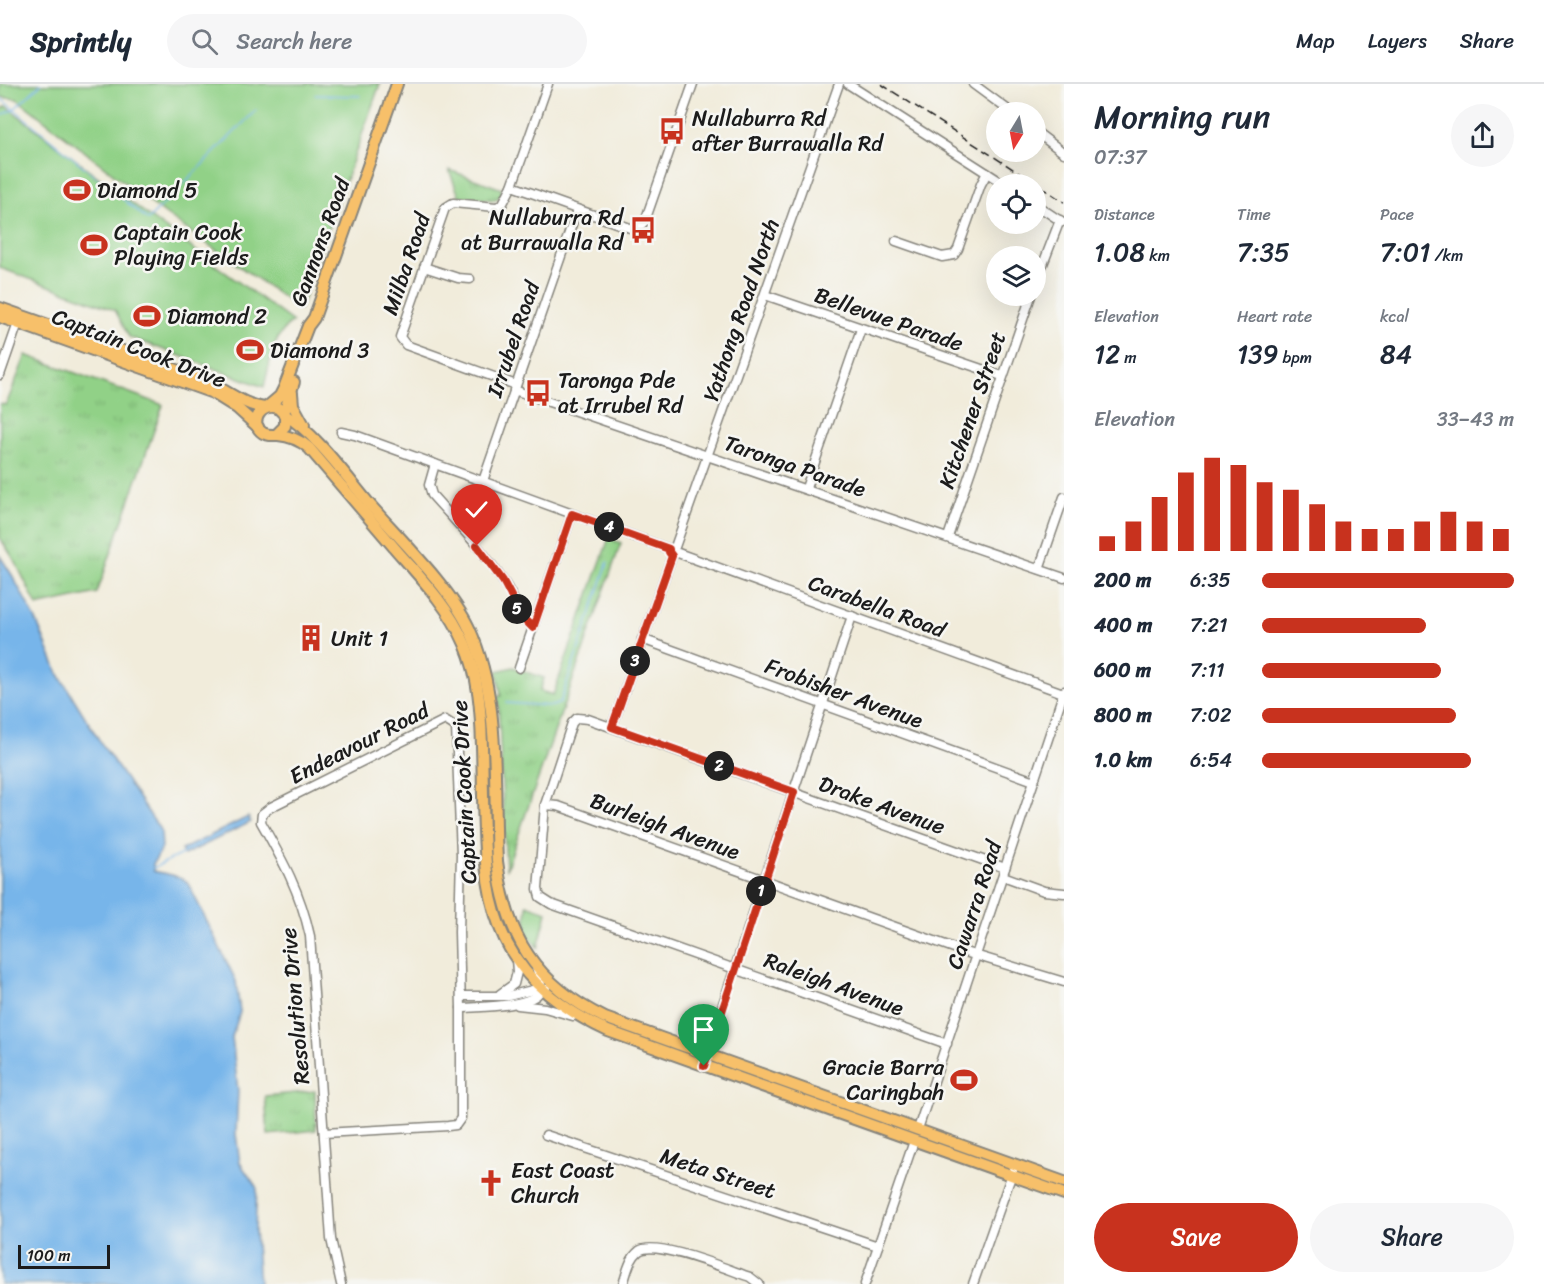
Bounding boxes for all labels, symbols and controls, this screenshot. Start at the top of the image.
search box [167,14,587,68]
text: Sprintly [30,17,131,66]
text: Search here [236,22,352,61]
text: Map [1296,22,1335,60]
text: Layers [1368,22,1427,60]
text: Share [1460,22,1514,60]
icon: search [188,25,221,58]
text: Morning run [1094,88,1270,146]
place label: Nullaburra Rd after Burrawalla Rd [692,99,884,163]
north arrow [986,102,1046,162]
map controls [986,102,1046,306]
button: share [1451,104,1514,167]
bus stop icon: Nullaburra Rd after Burrawalla Rd [657,116,687,146]
text: 07:37 [1094,140,1147,175]
place label: Diamond 5 [97,171,198,210]
street label: Gannons Road [279,171,362,312]
button: locate [986,174,1046,234]
sports icon: Diamond 5 [62,175,92,205]
place label: Nullaburra Rd at Burrawalla Rd [461,198,624,262]
text: Distance [1094,200,1155,229]
text: Time [1237,200,1271,229]
text: Pace [1380,200,1414,229]
street label: Milba Road [370,206,442,320]
place label: Captain Cook Playing Fields [114,213,249,277]
street label: Yathong Road North [691,213,791,407]
bus stop icon: Nullaburra Rd at Burrawalla Rd [628,215,658,245]
text: 1.08 [1094,229,1145,275]
text: 7:35 [1237,229,1290,275]
text: 7:01 [1380,229,1430,275]
sports icon: Captain Cook Playing Fields [79,230,109,260]
text: km [1145,241,1170,270]
text: /km [1430,241,1463,270]
button: layers [986,246,1046,306]
street label: Irrubel Road [475,274,552,403]
street label: Bellevue Parade [809,275,969,363]
street label: Captain Cook Drive [46,297,232,399]
place label: Diamond 2 [167,297,267,336]
sports icon: Diamond 2 [132,301,162,331]
text: Elevation [1094,302,1159,331]
text: Heart rate [1237,302,1312,331]
text: kcal [1380,302,1409,331]
street label: Kitchener Street [927,326,1017,494]
place label: Diamond 3 [270,331,369,370]
text: 12 [1094,331,1120,377]
text: 139 [1237,331,1278,377]
text: 84 [1380,331,1412,377]
sports icon: Diamond 3 [235,335,265,365]
text: m [1120,343,1137,372]
text: bpm [1278,343,1312,372]
place label: Taronga Pde at Irrubel Rd [558,361,684,425]
bus stop icon: Taronga Pde at Irrubel Rd [523,378,553,408]
text: Elevation [1094,402,1175,437]
text: 33–43 m [1437,402,1514,437]
street label: Taronga Parade [719,423,872,509]
pin [451,484,502,546]
icon: check [460,493,493,526]
pin: 4 [594,512,624,542]
text: 4 [604,512,614,541]
street label: Carabella Road [803,563,952,649]
text: 200 m [1094,563,1151,598]
text: 6:35 [1190,563,1231,598]
pin: 5 [502,594,532,624]
text: 5 [512,594,522,623]
text: 400 m [1094,608,1152,643]
text: 7:21 [1190,608,1228,643]
place label: Unit 1 [331,619,388,658]
building icon: Unit 1 [296,623,326,653]
pin: 3 [620,646,650,676]
text: 3 [631,646,639,675]
street label: Frobisher Avenue [759,646,929,740]
text: 600 m [1094,653,1151,688]
text: 7:11 [1190,653,1225,688]
street label: Endeavour Road [282,690,437,795]
text: 800 m [1094,698,1152,733]
text: 7:02 [1190,698,1232,733]
street label: Captain Cook Drive [440,699,488,885]
text: 1.0 km [1094,743,1152,778]
text: 6:54 [1190,743,1232,778]
pin: 2 [704,751,734,781]
text: 2 [714,751,724,780]
street label: Drake Avenue [813,764,951,846]
street label: Burleigh Avenue [585,781,746,871]
street label: Cawarra Road [935,834,1014,974]
pin: 1 [746,876,776,906]
text: 1 [758,876,764,905]
street label: Resolution Drive [269,926,321,1086]
street label: Raleigh Avenue [758,941,910,1028]
pin [678,1004,729,1066]
icon: arrive [687,1013,720,1046]
place label: Gracie Barra Caringbah [823,1048,945,1112]
sports icon: Gracie Barra Caringbah [949,1065,979,1095]
street label: Meta Street [655,1136,781,1210]
place label: East Coast Church [511,1151,615,1215]
church icon: East Coast Church [476,1168,506,1198]
button: Save [1094,1203,1298,1272]
button: Share [1310,1203,1514,1272]
text: 100 m [27,1241,71,1270]
scale bar [18,1242,110,1270]

